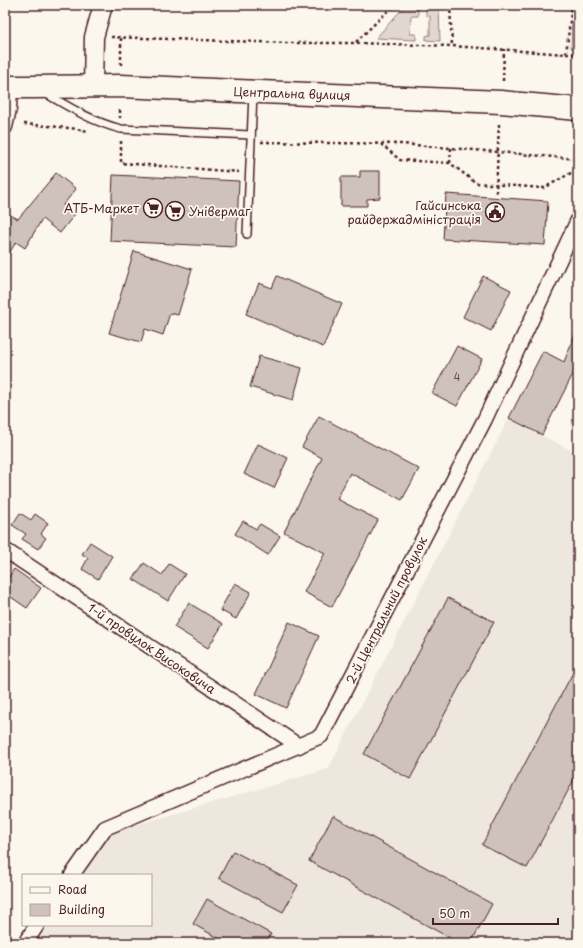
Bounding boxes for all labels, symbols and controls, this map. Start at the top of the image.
street label: Центральна вулиця [233,82,351,104]
place label: Гайсинська райдержадміністрація [347,196,482,228]
supermarket icon: АТБ-Маркет [142,197,164,219]
place label: АТБ-Маркет [64,199,139,217]
supermarket icon: Універмаг [164,200,186,222]
public building icon: Гайсинська райдержадміністрація [484,201,506,223]
place label: Універмаг [189,202,251,220]
house number: 4 [454,369,461,384]
street label: 2-й Центральний провулок [341,532,431,687]
street label: 1-й провулок Високовича [85,598,220,698]
legend [22,874,152,926]
text: Road [58,880,87,898]
text: Building [58,900,105,918]
scale bar [433,900,558,926]
text: 50 m [439,904,470,922]

